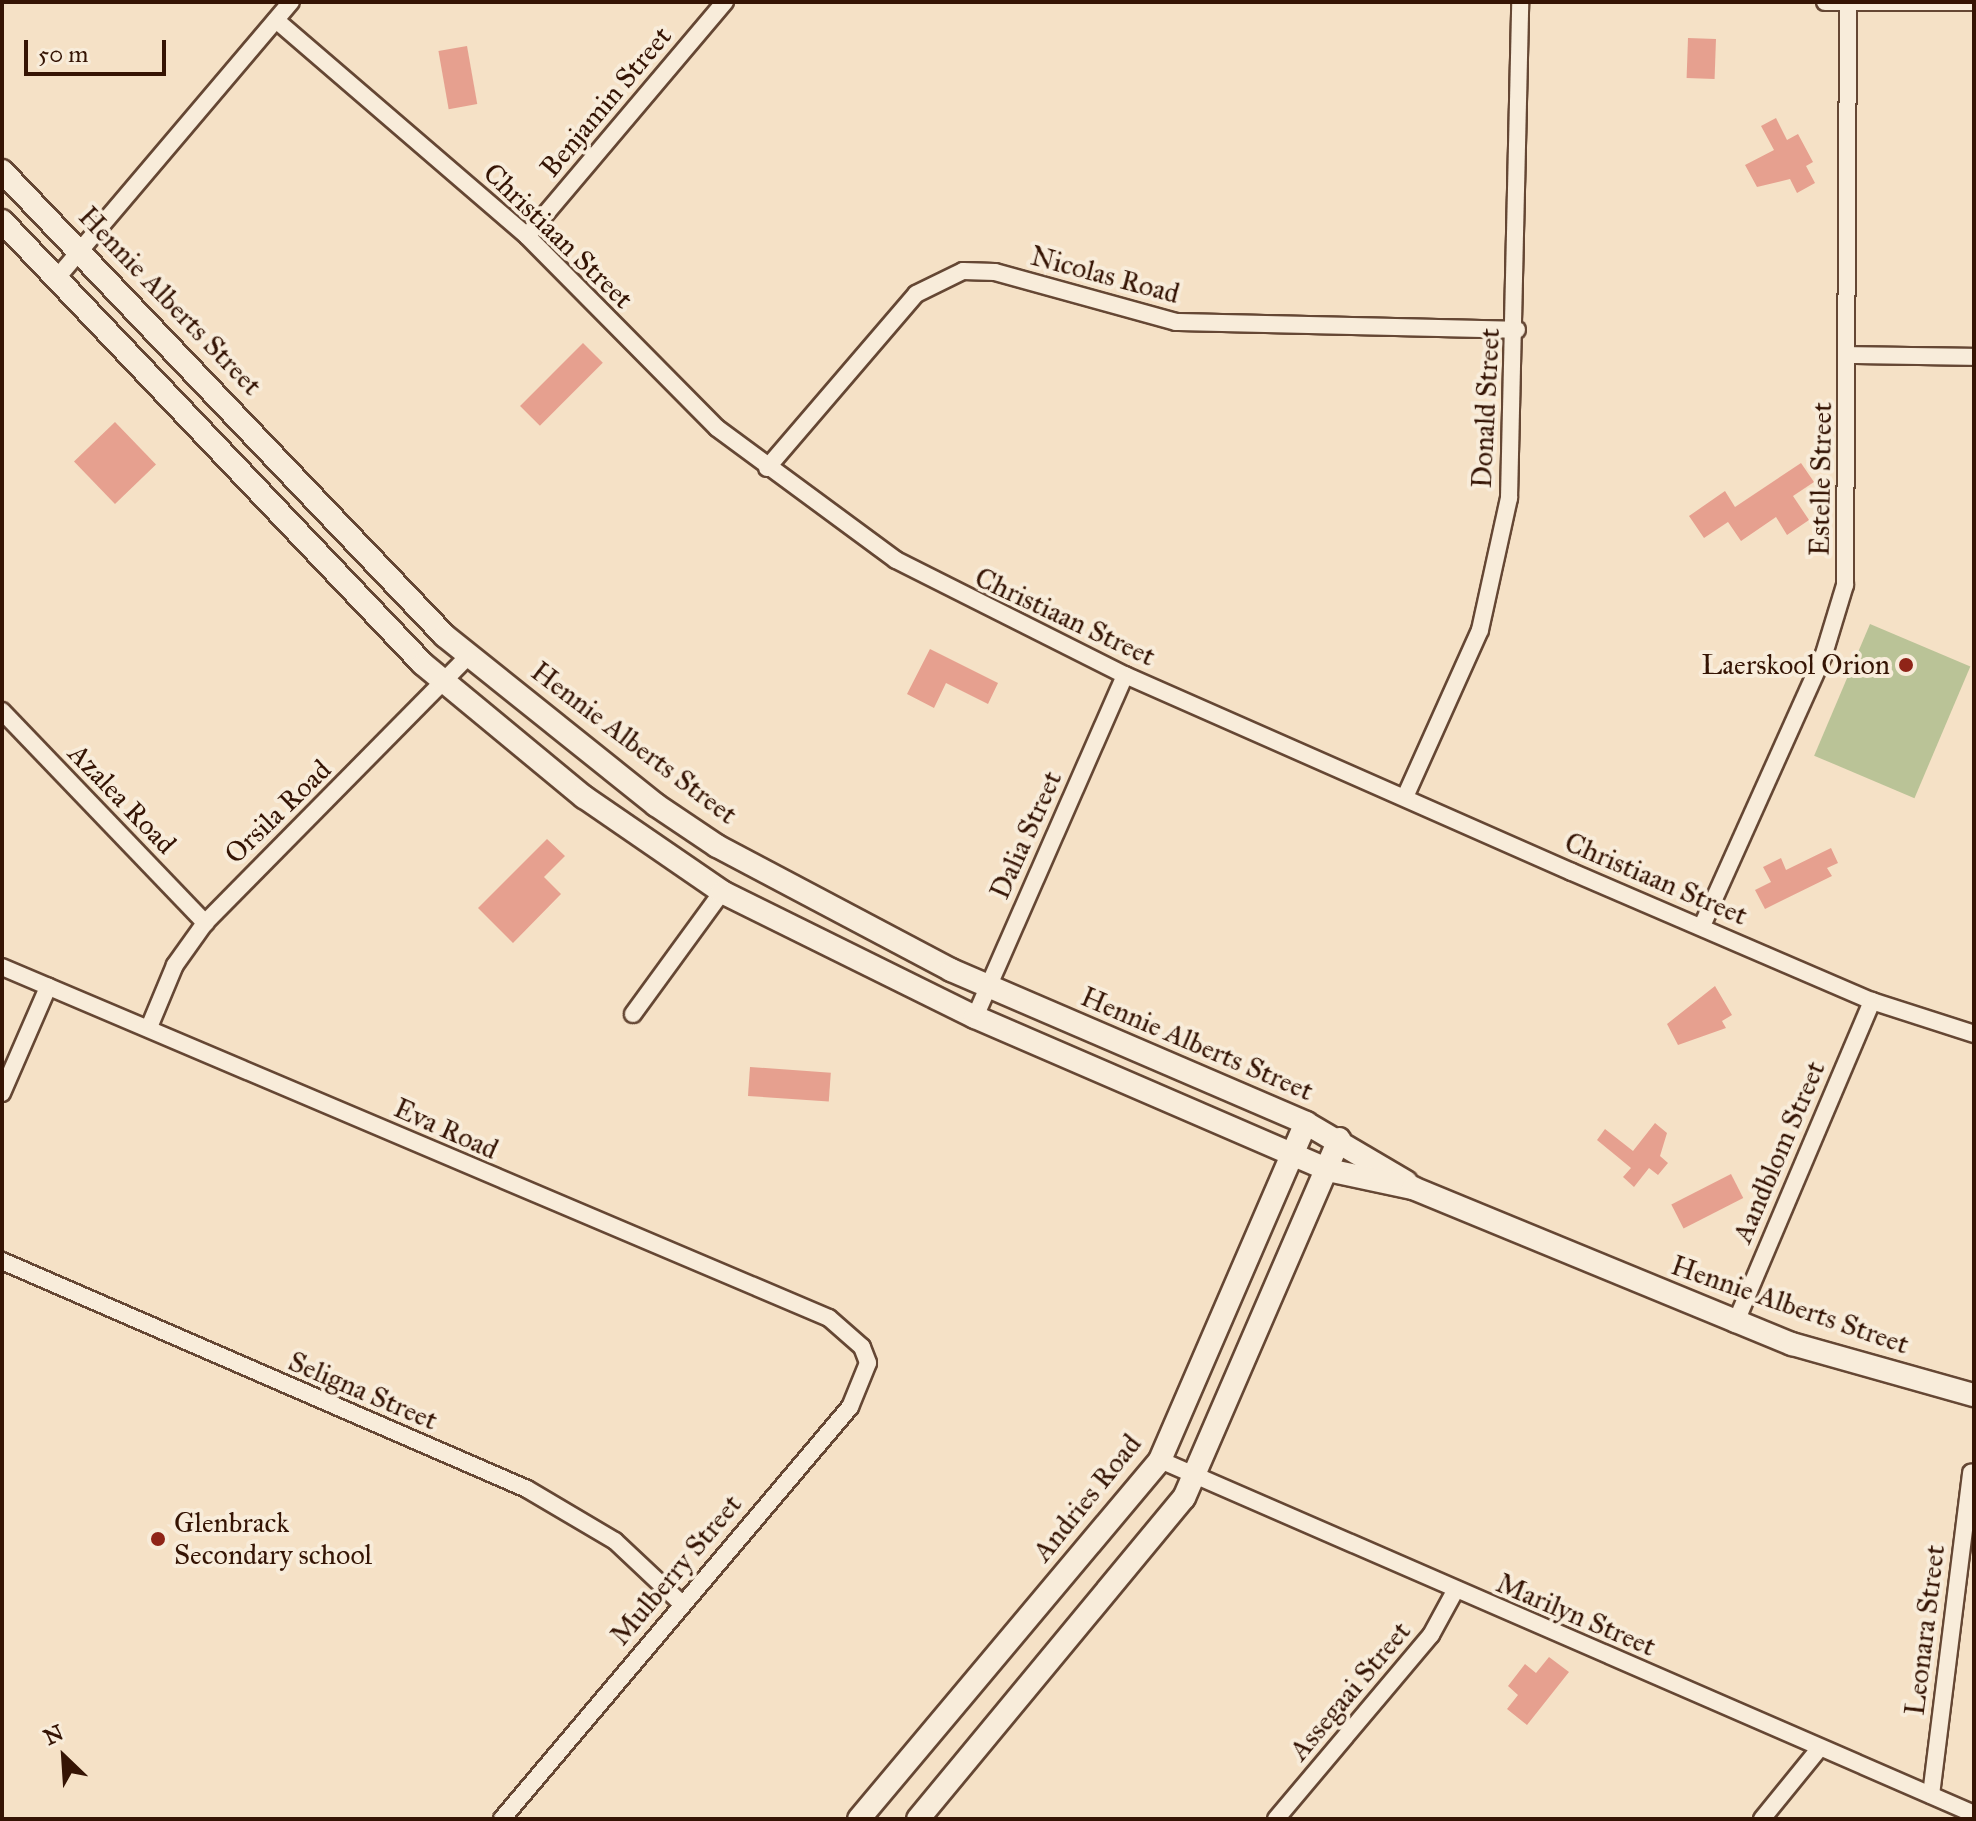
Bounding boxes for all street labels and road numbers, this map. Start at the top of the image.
street label: Benjamin Street [533,20,679,184]
street label: Christiaan Street [476,156,640,316]
street label: Hennie Alberts Street [71,200,269,402]
street label: Nicolas Road [1027,239,1183,311]
street label: Donald Street [1465,327,1507,489]
street label: Estelle Street [1803,402,1839,556]
street label: Christiaan Street [970,561,1160,673]
street label: Hennie Alberts Street [524,655,744,831]
street label: Azalea Road [61,737,183,861]
street label: Orsila Road [218,753,338,871]
street label: Dalia Street [983,766,1069,904]
street label: Christiaan Street [1560,825,1752,933]
street label: Hennie Alberts Street [1076,980,1318,1108]
street label: Aandblom Street [1726,1056,1832,1248]
street label: Eva Road [389,1091,503,1167]
street label: Hennie Alberts Street [1667,1249,1913,1361]
street label: Seligna Street [283,1345,443,1437]
street label: Andries Road [1026,1428,1148,1568]
street label: Mulberry Street [603,1488,749,1652]
street label: Leonara Street [1898,1543,1952,1717]
street label: Marilyn Street [1491,1566,1661,1664]
street label: Assegaai Street [1282,1615,1418,1767]

